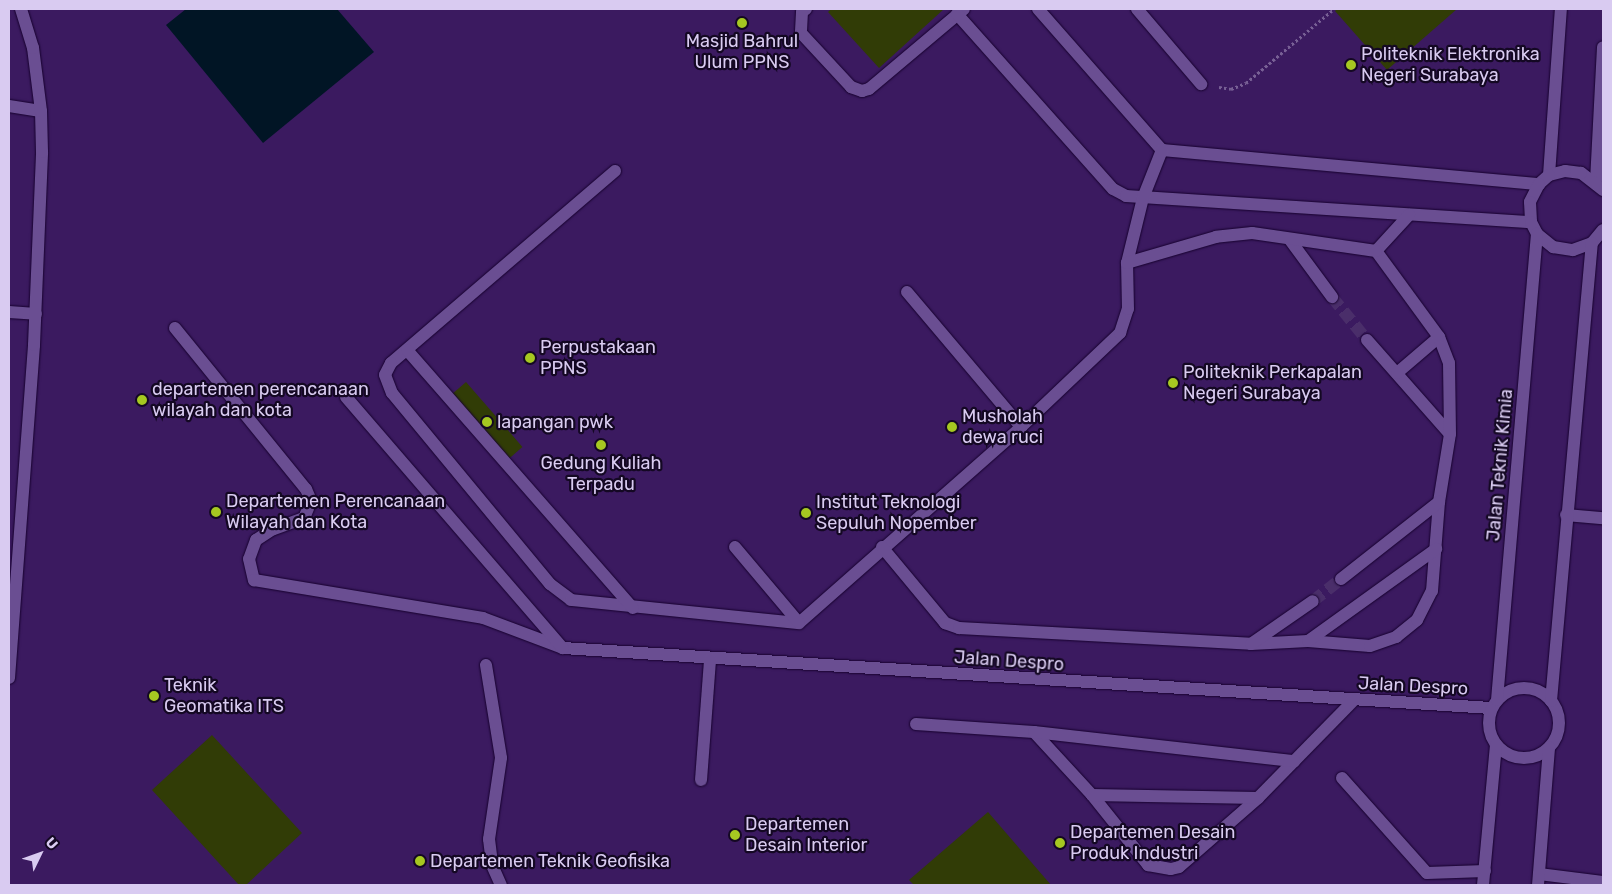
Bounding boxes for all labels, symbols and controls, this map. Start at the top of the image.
marker: Masjid Bahrul Ulum PPNS [736,17,748,29]
place label: Masjid Bahrul Ulum PPNS [686,31,798,74]
place label: Politeknik Elektronika Negeri Surabaya [1361,44,1540,86]
marker: Politeknik Elektronika Negeri Surabaya [1345,59,1357,71]
place label: Perpustakaan PPNS [540,337,656,379]
marker: Perpustakaan PPNS [524,352,536,364]
place label: Politeknik Perkapalan Negeri Surabaya [1183,362,1362,404]
marker: Politeknik Perkapalan Negeri Surabaya [1167,377,1179,389]
place label: departemen perencanaan wilayah dan kota [152,379,369,422]
street label: Jalan Teknik Kimia [1483,388,1517,542]
marker: departemen perencanaan wilayah dan kota [136,394,148,406]
place label: Musholah dewa ruci [962,406,1043,448]
place label: lapangan pwk [497,411,613,433]
marker: lapangan pwk [481,416,493,428]
marker: Musholah dewa ruci [946,421,958,433]
marker: Gedung Kuliah Terpadu [595,439,607,451]
place label: Gedung Kuliah Terpadu [541,453,661,496]
place label: Departemen Perencanaan Wilayah dan Kota [226,491,445,534]
place label: Institut Teknologi Sepuluh Nopember [816,492,977,534]
marker: Departemen Perencanaan Wilayah dan Kota [210,506,222,518]
marker: Institut Teknologi Sepuluh Nopember [800,507,812,519]
street label: Jalan Despro [953,646,1065,676]
street label: Jalan Despro [1357,672,1469,700]
place label: Teknik Geomatika ITS [164,675,284,718]
marker: Teknik Geomatika ITS [148,690,160,702]
place label: Departemen Desain Interior [745,814,867,856]
place label: Departemen Desain Produk Industri [1070,822,1235,864]
north arrow [15,829,65,879]
marker: Departemen Desain Interior [729,829,741,841]
text: U [42,834,61,853]
marker: Departemen Desain Produk Industri [1054,837,1066,849]
place label: Departemen Teknik Geofisika [430,850,671,872]
marker: Departemen Teknik Geofisika [414,855,426,867]

